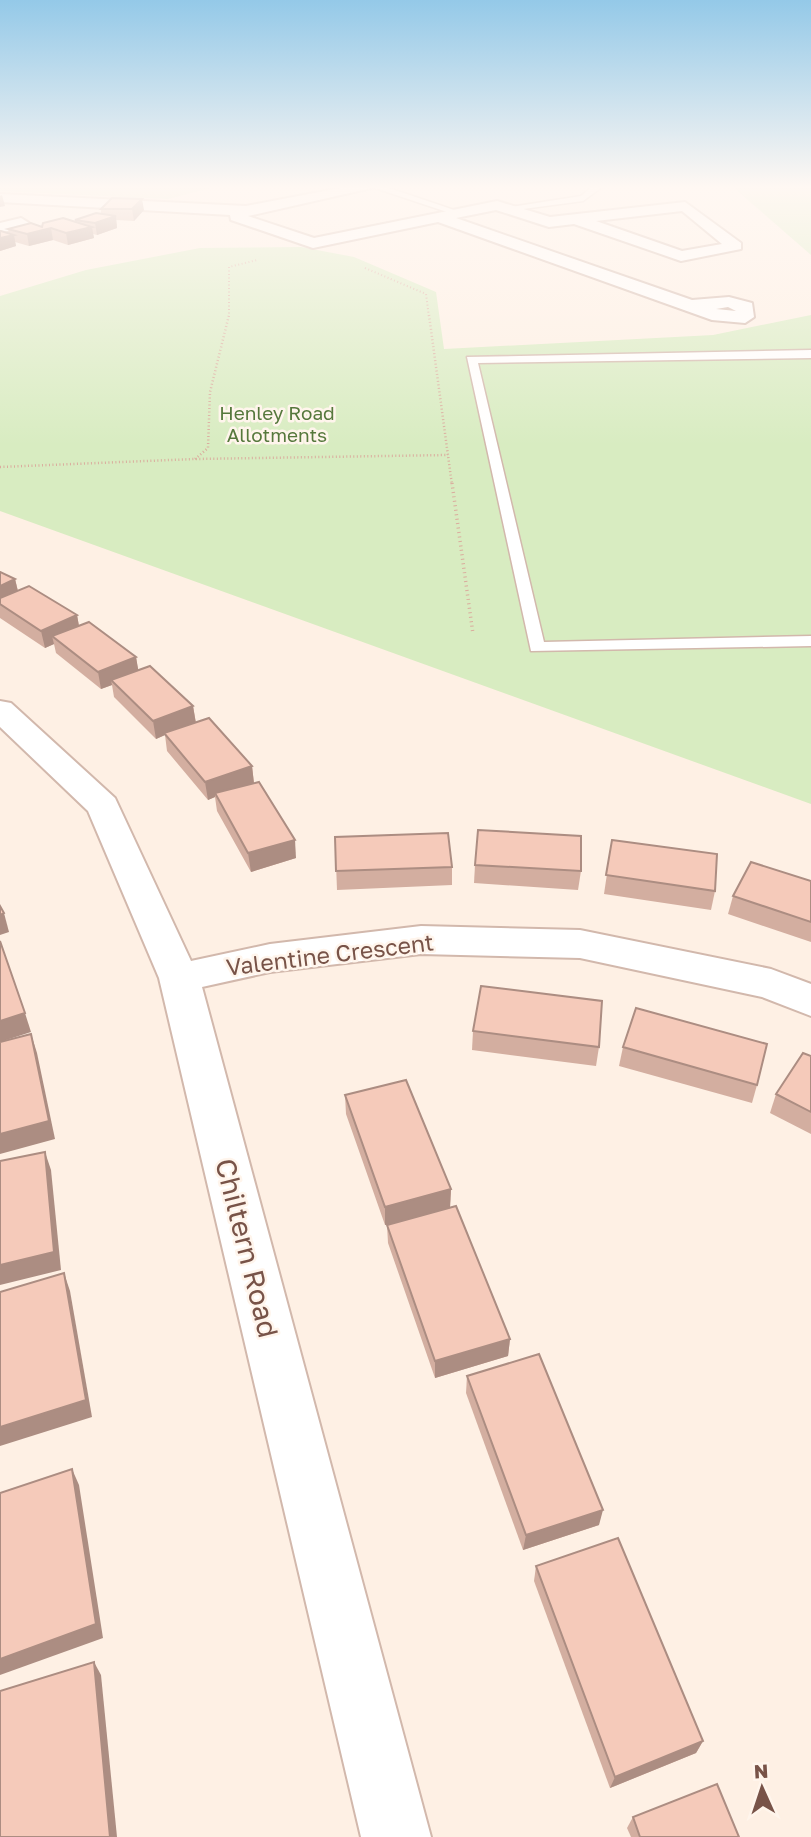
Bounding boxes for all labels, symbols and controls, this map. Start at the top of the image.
park label: Henley Road Allotments [219,401,335,446]
street label: Valentine Crescent [224,927,435,981]
street label: Chiltern Road [209,1155,286,1341]
north arrow [727,1753,797,1823]
text: N [753,1759,769,1782]

